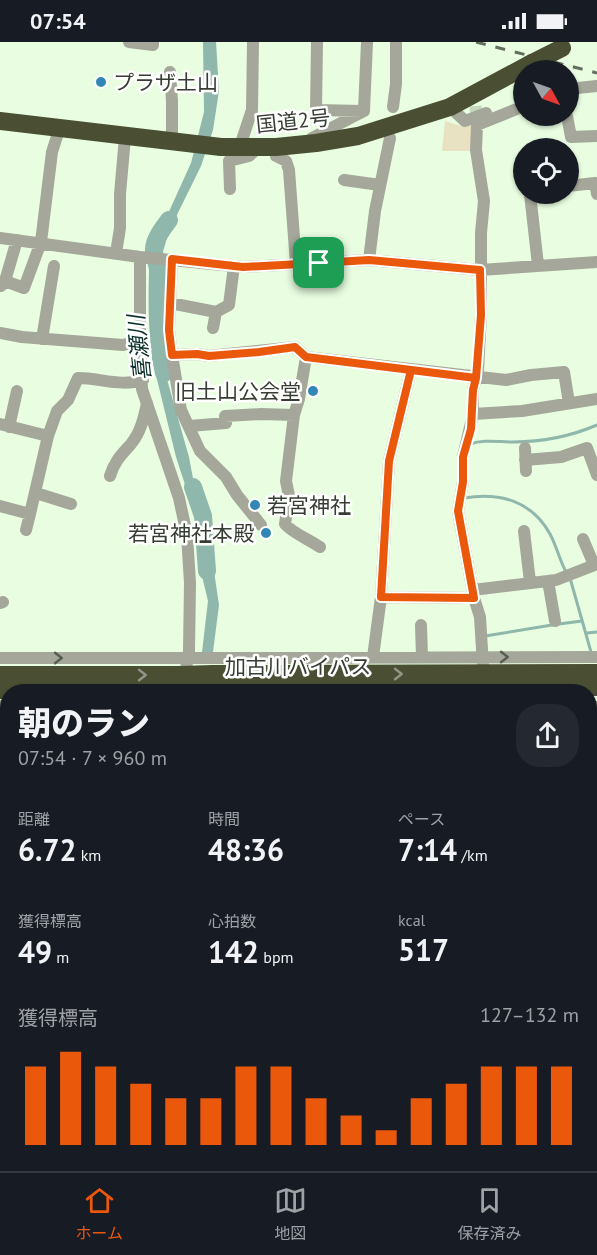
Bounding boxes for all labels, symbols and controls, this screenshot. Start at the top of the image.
text: 07:54 [30,7,86,35]
north arrow [513,60,579,126]
map controls [513,60,579,204]
place label: プラザ土山 [113,69,218,96]
marker: プラザ土山 [94,75,108,89]
street label: 国道2号 [255,104,331,138]
button: locate [513,138,579,204]
pin [293,237,344,288]
icon: arrive [302,246,335,279]
water label: 喜瀬川 [121,312,156,382]
place label: 旧土山公会堂 [175,378,301,405]
marker: 旧土山公会堂 [306,384,320,398]
place label: 若宮神社 [267,492,351,519]
marker: 若宮神社 [248,498,262,512]
place label: 若宮神社本殿 [128,520,254,547]
marker: 若宮神社本殿 [259,526,273,540]
one-way arrow [499,651,508,663]
one-way arrow [54,652,63,664]
street label: 加古川バイパス [225,653,371,680]
one-way arrow [393,667,402,680]
one-way arrow [138,669,147,681]
text: 朝のラン [18,701,150,744]
button: share [516,704,579,767]
text: 07:54 · 7 × 960 m [18,745,167,771]
text: 距離 [18,809,50,829]
text: 時間 [208,809,240,829]
text: ペース [398,809,445,829]
text: 6.72 [18,830,76,869]
text: 48:36 [208,830,284,869]
text: 7:14 [398,830,457,869]
text: km [76,845,101,865]
text: /km [457,845,488,865]
text: kcal [398,910,425,930]
text: 獲得標高 [18,911,82,931]
text: 心拍数 [208,911,256,931]
text: 517 [398,930,449,969]
text: 49 [18,932,52,971]
text: 142 [208,932,259,971]
text: m [52,947,69,967]
text: bpm [259,947,294,967]
text: 127–132 m [480,1002,579,1028]
text: 獲得標高 [18,1005,98,1031]
tab: ホーム [75,1184,123,1244]
tab: 地図 [274,1184,307,1244]
tab: 保存済み [458,1184,522,1244]

